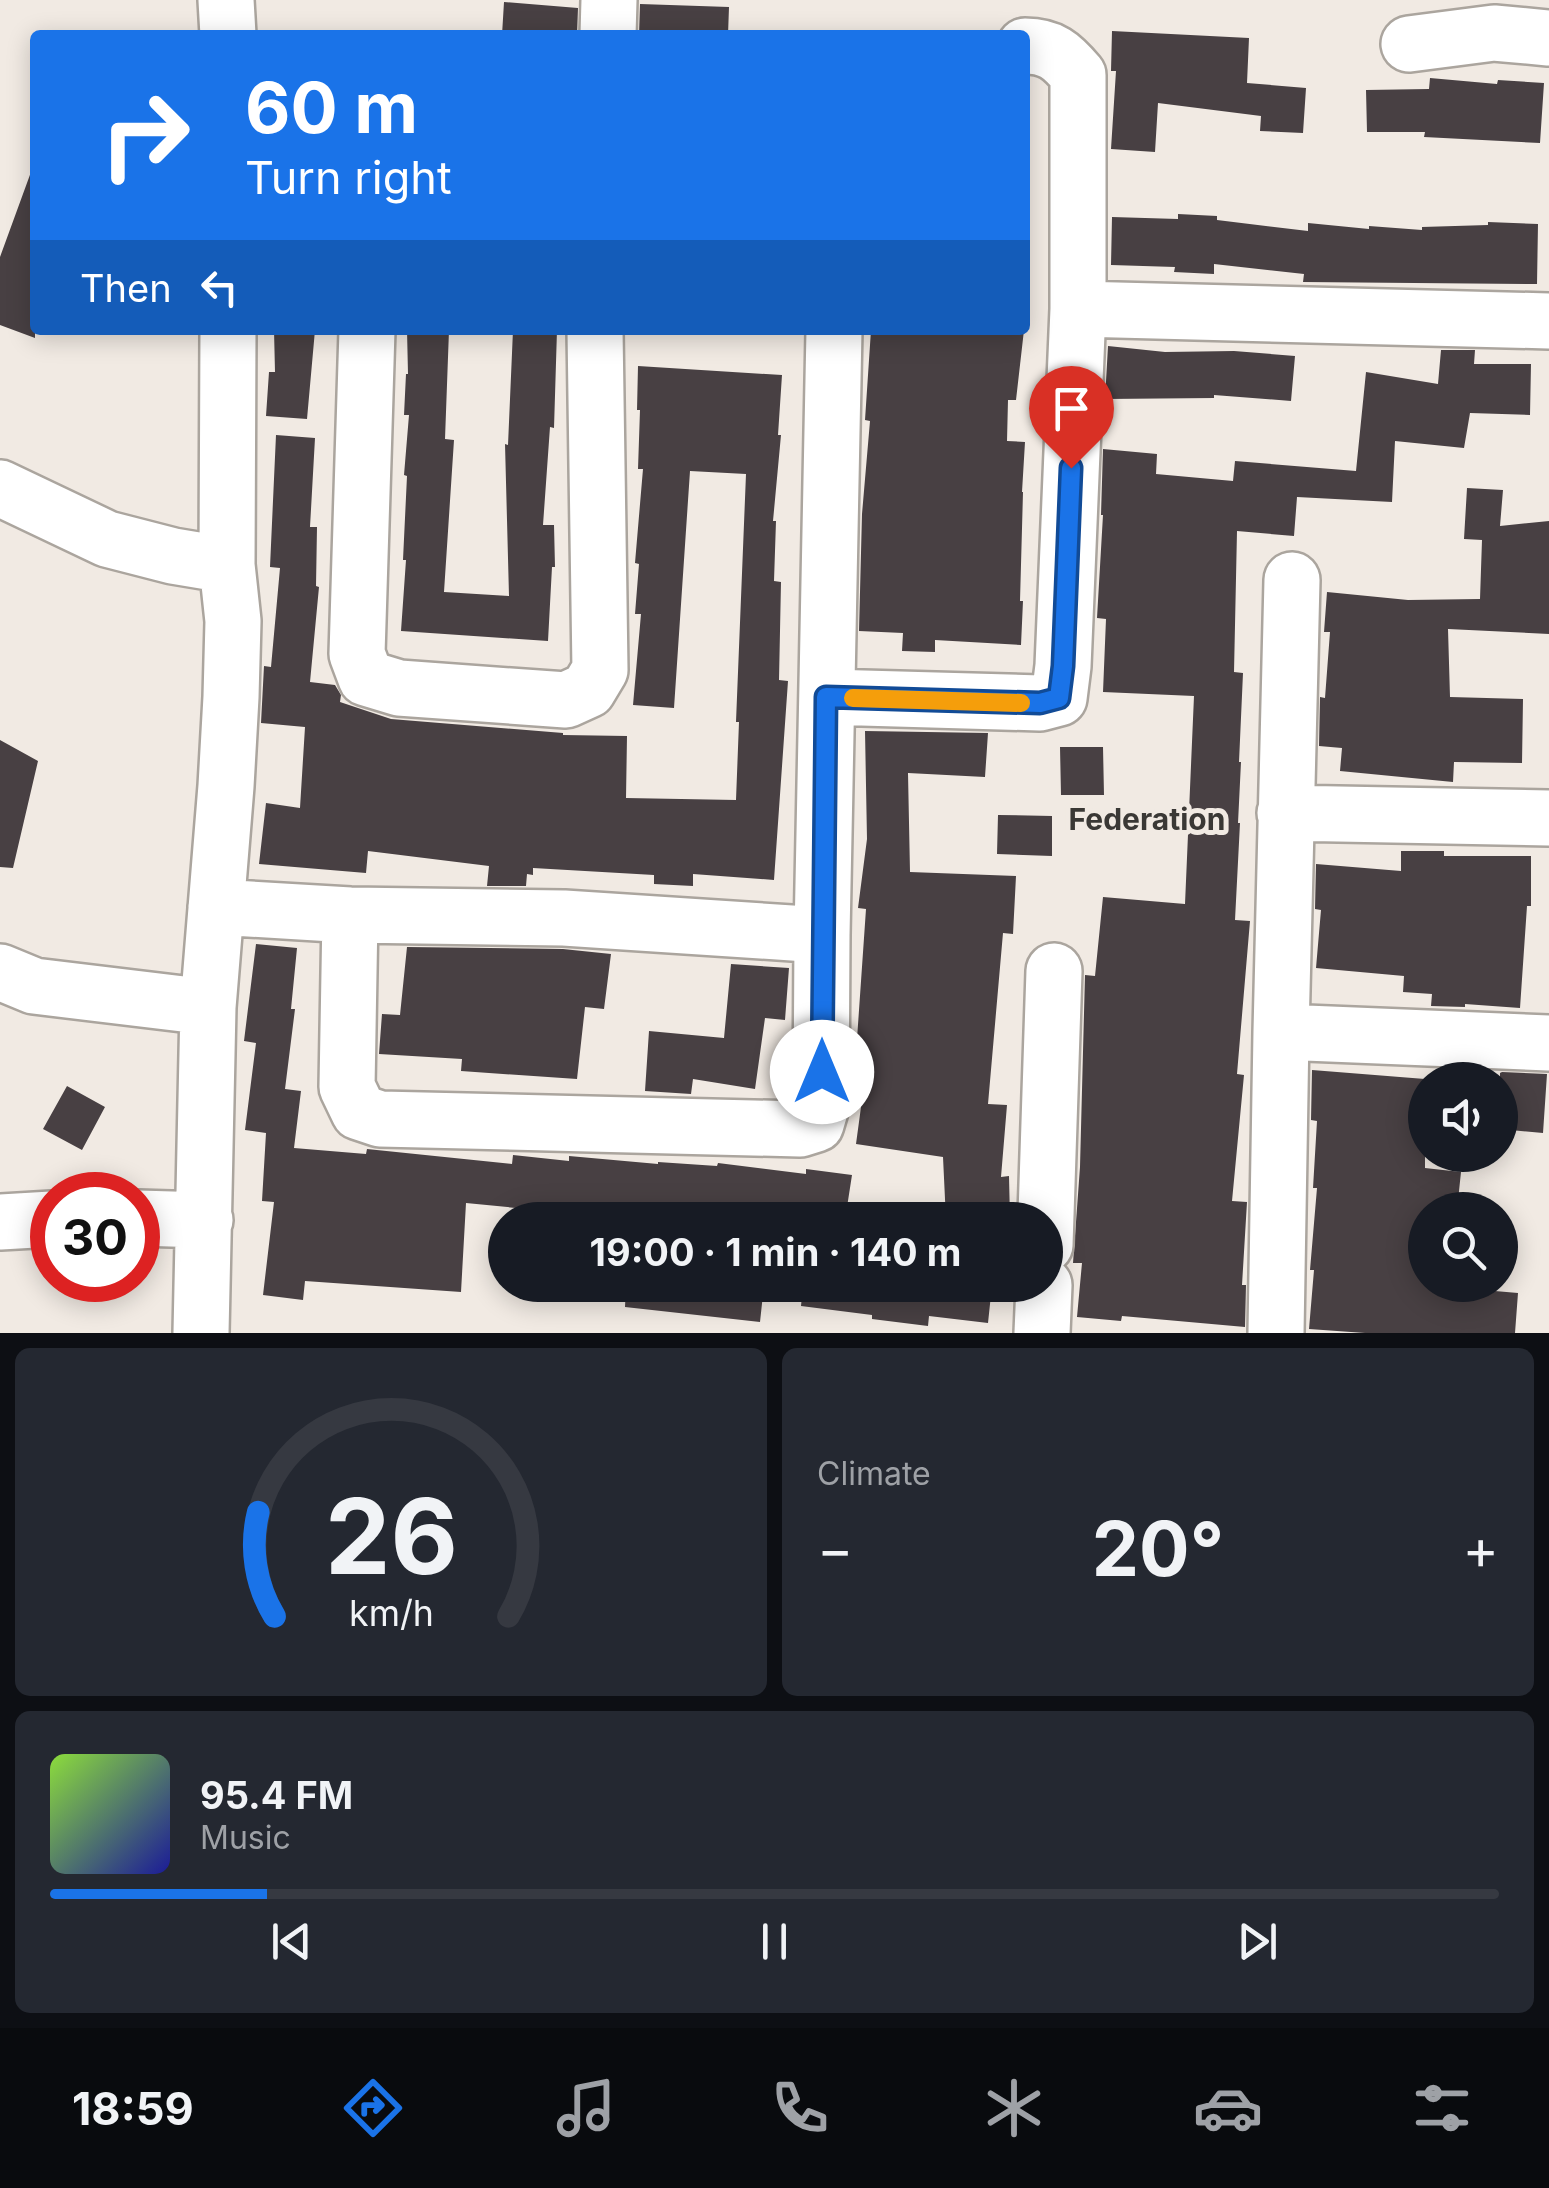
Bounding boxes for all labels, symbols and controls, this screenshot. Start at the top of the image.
text: 60 m [245,65,418,150]
icon: right [80,70,210,200]
text: Turn right [245,150,452,205]
icon: left [192,260,247,315]
text: Then [80,265,172,311]
pin [1029,366,1114,469]
icon: arrive [1044,381,1099,436]
district label: Federation [1069,801,1225,837]
position arrow [770,1020,874,1124]
map controls [1408,1062,1518,1302]
button: sound [1408,1062,1518,1172]
speed limit sign: 30 [30,1172,160,1302]
button: search [1408,1192,1518,1302]
text: 19:00 · 1 min · 140 m [590,1229,961,1275]
text: Climate [817,1454,931,1493]
text: 26 [324,1473,458,1599]
text: 20° [1092,1503,1224,1594]
text: − [817,1516,853,1582]
text: + [1463,1516,1499,1582]
text: km/h [349,1591,433,1635]
text: 95.4 FM [200,1772,353,1818]
text: Music [200,1818,291,1857]
icon: previous [264,1914,319,1969]
icon: pause [747,1914,802,1969]
icon: next [1230,1914,1285,1969]
icon: directions [338,2073,408,2143]
icon: music [551,2073,621,2143]
icon: phone [765,2073,835,2143]
icon: climate [979,2073,1049,2143]
icon: car [1193,2073,1263,2143]
icon: filters [1407,2073,1477,2143]
text: 18:59 [72,2081,194,2136]

